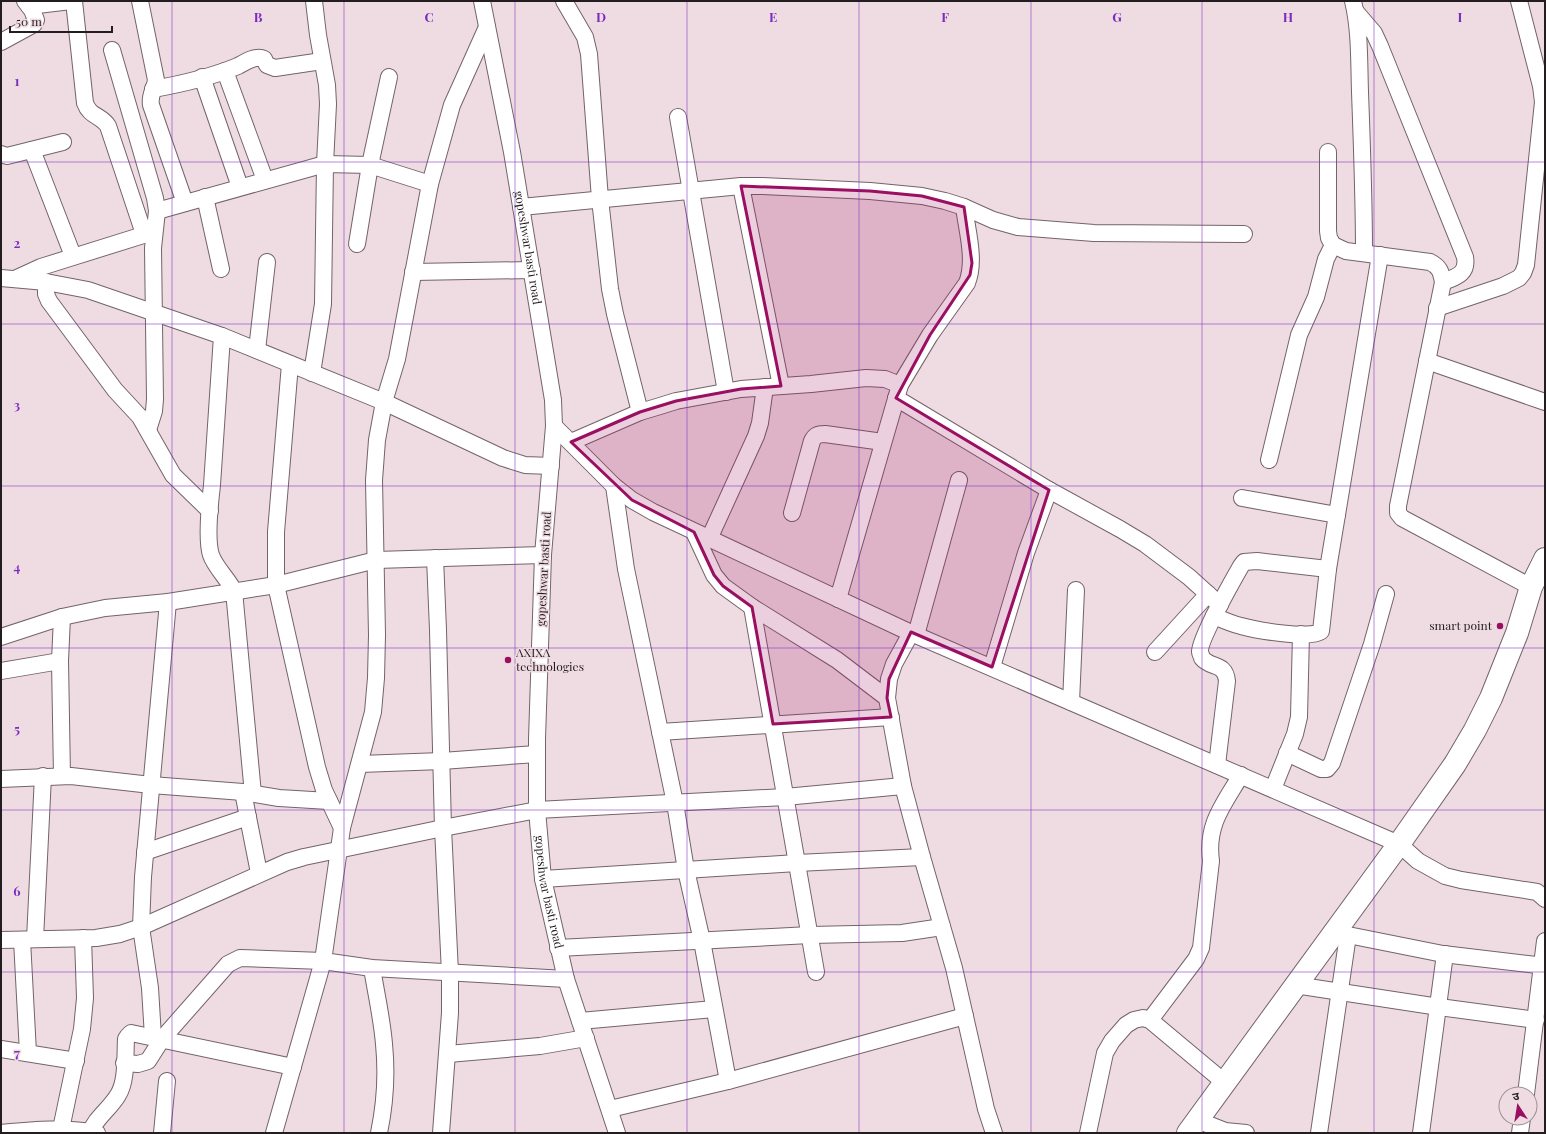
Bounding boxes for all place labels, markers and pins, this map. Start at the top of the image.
place label: smart point [1429,617,1493,633]
marker: smart point [1495,621,1505,631]
place label: AXIXA technologies [515,644,584,674]
marker: AXIXA technologies [503,655,513,665]

